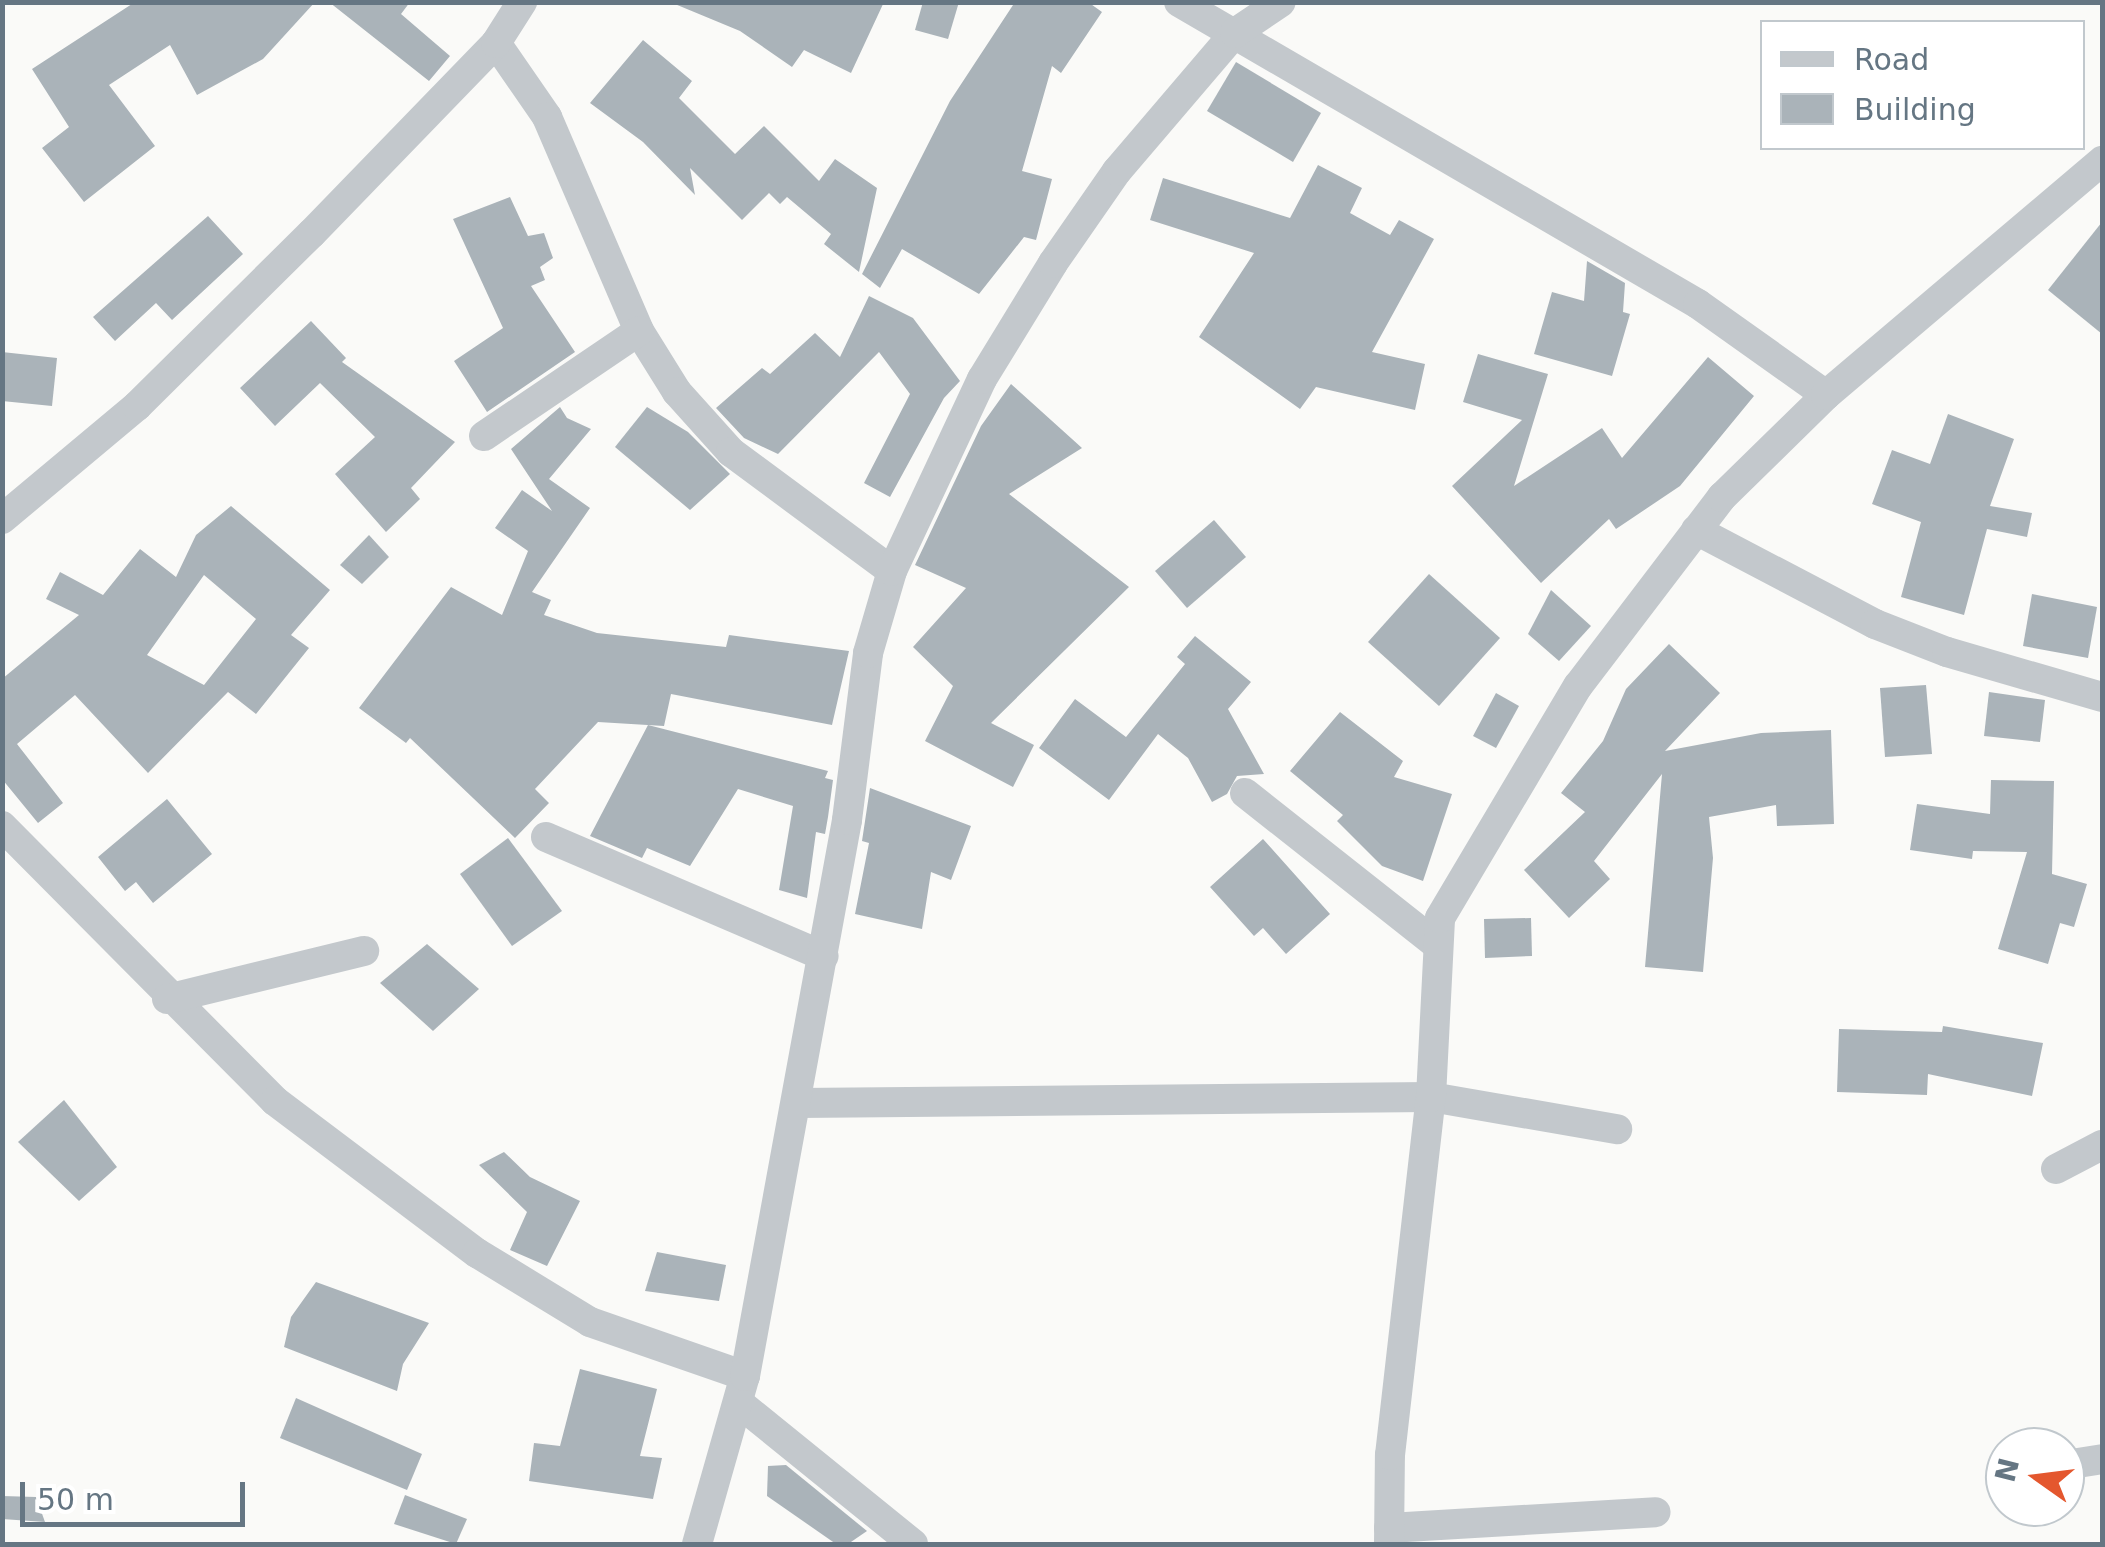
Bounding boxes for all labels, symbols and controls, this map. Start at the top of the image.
legend [1760,20,2085,150]
text: Road [1854,42,1929,77]
text: Building [1854,92,1976,127]
north arrow [1985,1427,2085,1527]
text: N [1989,1455,2026,1485]
scale bar [25,1462,250,1524]
text: 50 m [37,1482,114,1517]

